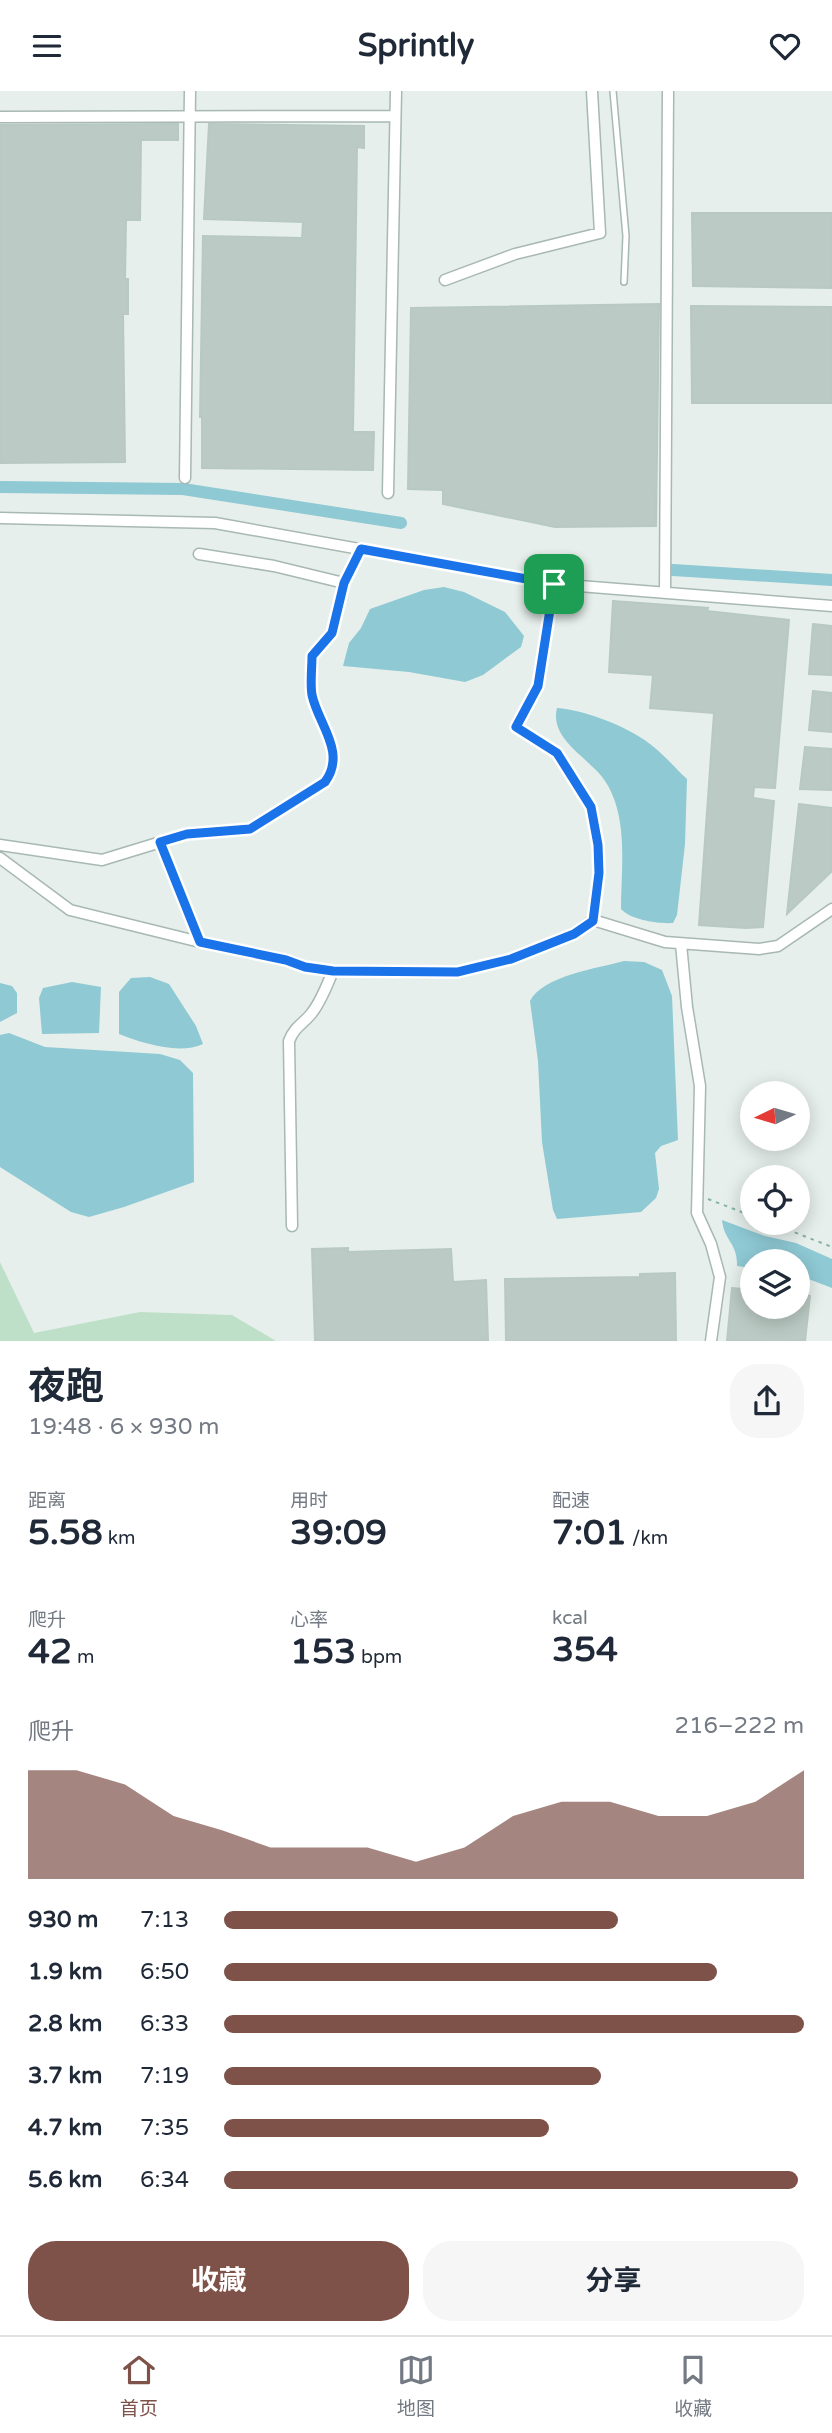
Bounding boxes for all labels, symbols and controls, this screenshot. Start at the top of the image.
icon: menu [28,27,66,65]
text: Sprintly [358,27,474,65]
icon: heart [766,27,804,65]
pin [524,554,584,614]
icon: arrive [535,565,573,603]
north arrow [740,1081,810,1151]
map controls [740,1081,810,1319]
button: locate [740,1165,810,1235]
button: layers [740,1249,810,1319]
text: 夜跑 [28,1364,104,1410]
button: share [730,1364,804,1438]
text: 19:48 · 6 × 930 m [28,1413,219,1441]
text: 距离 [28,1490,66,1512]
text: 用时 [290,1490,328,1512]
text: 配速 [552,1490,590,1512]
text: 5.58 [28,1512,103,1554]
text: 39:09 [290,1512,387,1554]
text: 7:01 [552,1512,627,1554]
text: km [103,1527,135,1549]
text: /km [627,1527,668,1549]
text: kcal [552,1607,588,1629]
text: 爬升 [28,1609,66,1631]
text: 心率 [290,1609,328,1631]
text: 354 [552,1629,618,1671]
text: 42 [28,1631,72,1673]
text: 153 [290,1631,356,1673]
text: m [72,1646,94,1668]
text: bpm [356,1646,402,1668]
text: 216–222 m [675,1712,804,1740]
text: 爬升 [28,1718,74,1746]
text: 930 m [28,1906,98,1934]
text: 7:13 [140,1906,189,1934]
text: 1.9 km [28,1958,103,1986]
text: 6:50 [140,1958,189,1986]
text: 2.8 km [28,2010,102,2038]
text: 6:33 [140,2010,189,2038]
text: 3.7 km [28,2062,102,2090]
text: 7:19 [140,2062,189,2090]
text: 4.7 km [28,2114,102,2142]
text: 7:35 [140,2114,189,2142]
text: 5.6 km [28,2166,102,2194]
text: 6:34 [140,2166,189,2194]
button: 收藏 [28,2241,409,2321]
button: 分享 [423,2241,804,2321]
tab: 首页 [120,2351,158,2420]
tab: 地图 [397,2351,435,2420]
tab: 收藏 [674,2351,712,2420]

